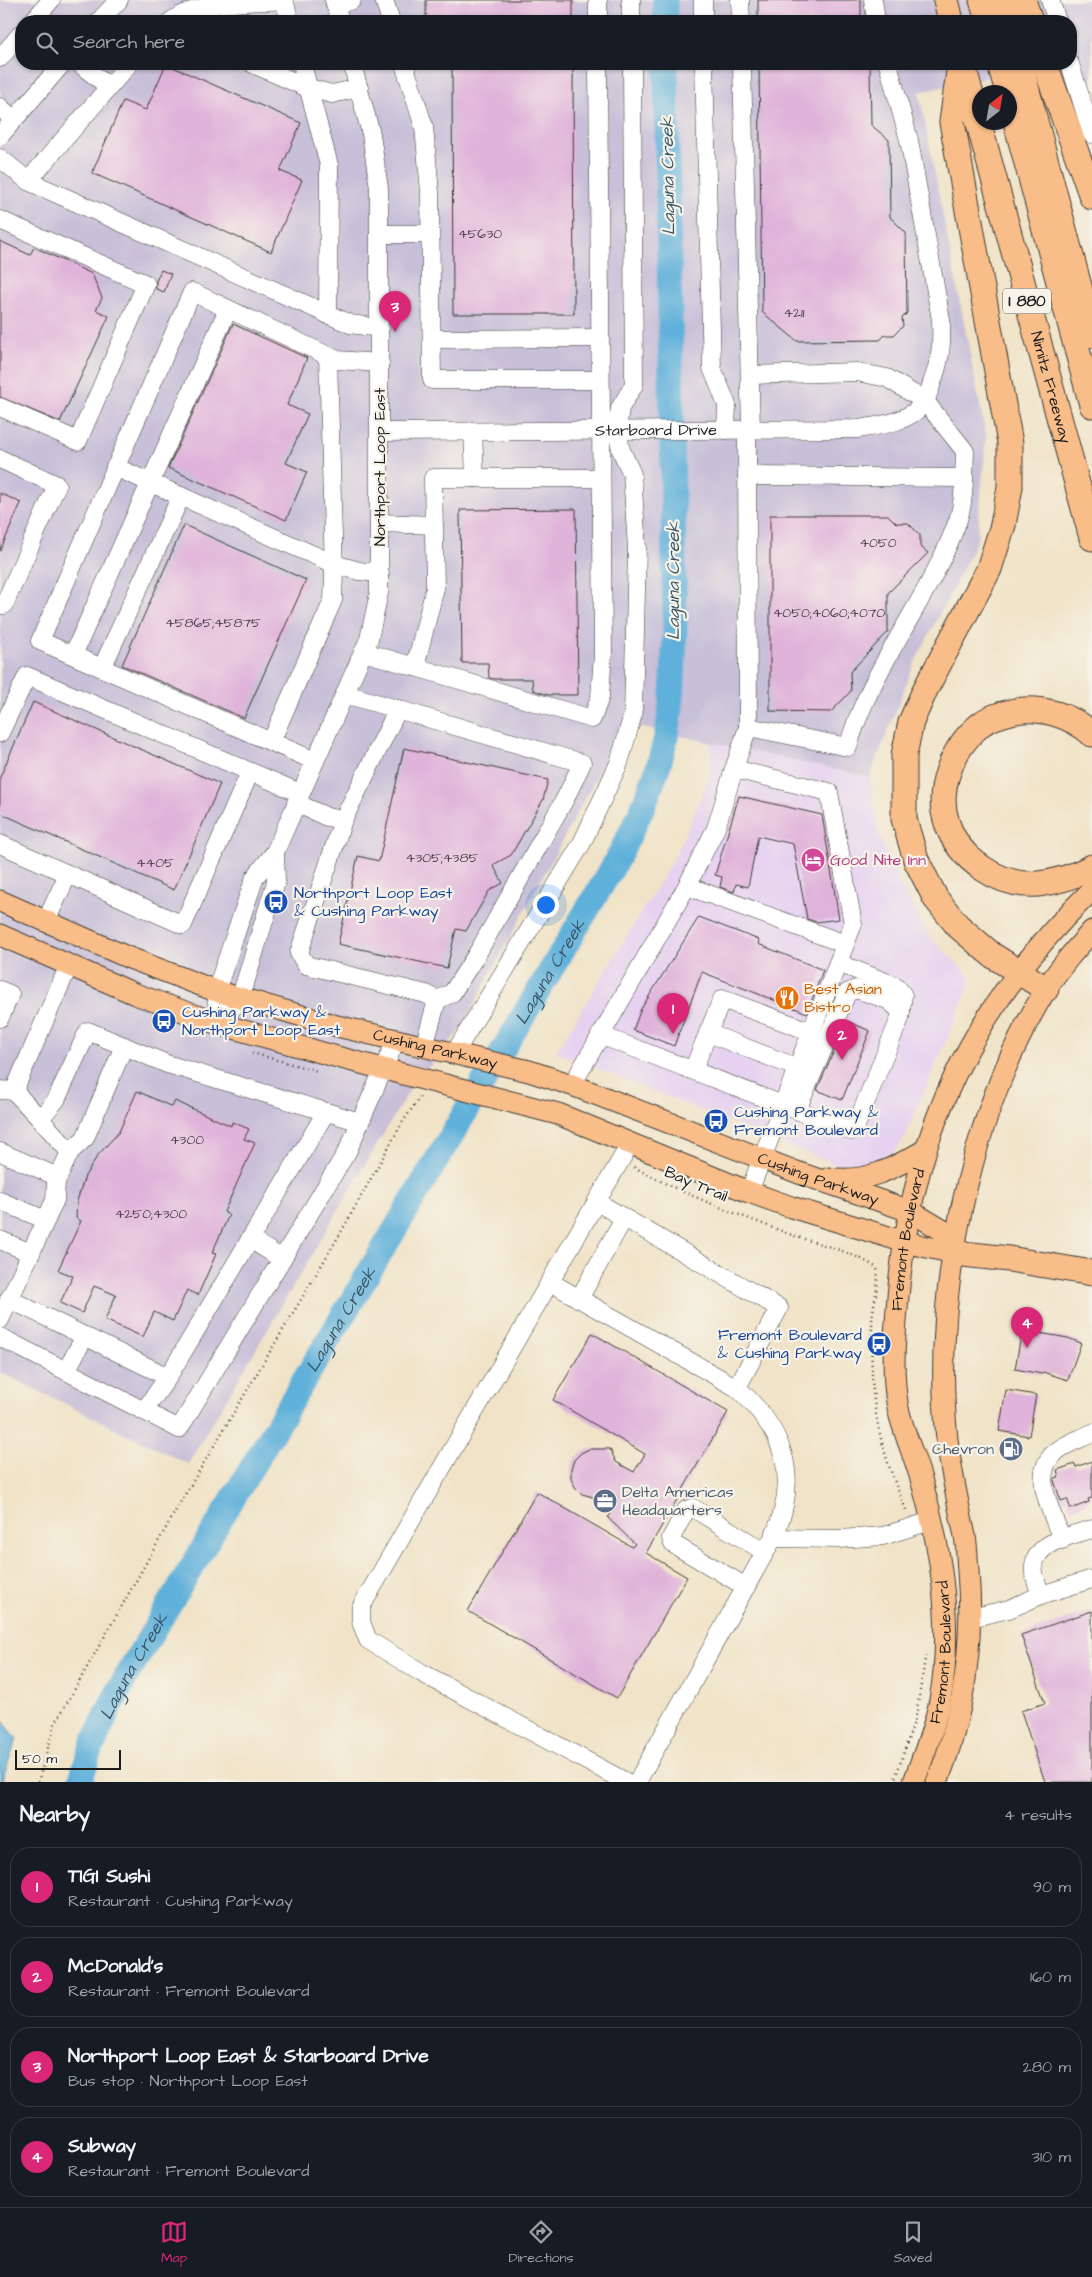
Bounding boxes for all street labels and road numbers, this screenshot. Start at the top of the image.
road number: I 880 [1003,288,1051,314]
street label: Nimitz Freeway [1025,329,1077,446]
street label: Northport Loop East [369,387,391,546]
street label: Starboard Drive [595,419,717,442]
street label: Cushing Parkway [371,1024,500,1075]
street label: Cushing Parkway [754,1147,882,1212]
street label: Bay Trail [661,1161,731,1208]
street label: Fremont Boulevard [886,1166,931,1312]
street label: Fremont Boulevard [924,1579,957,1726]

